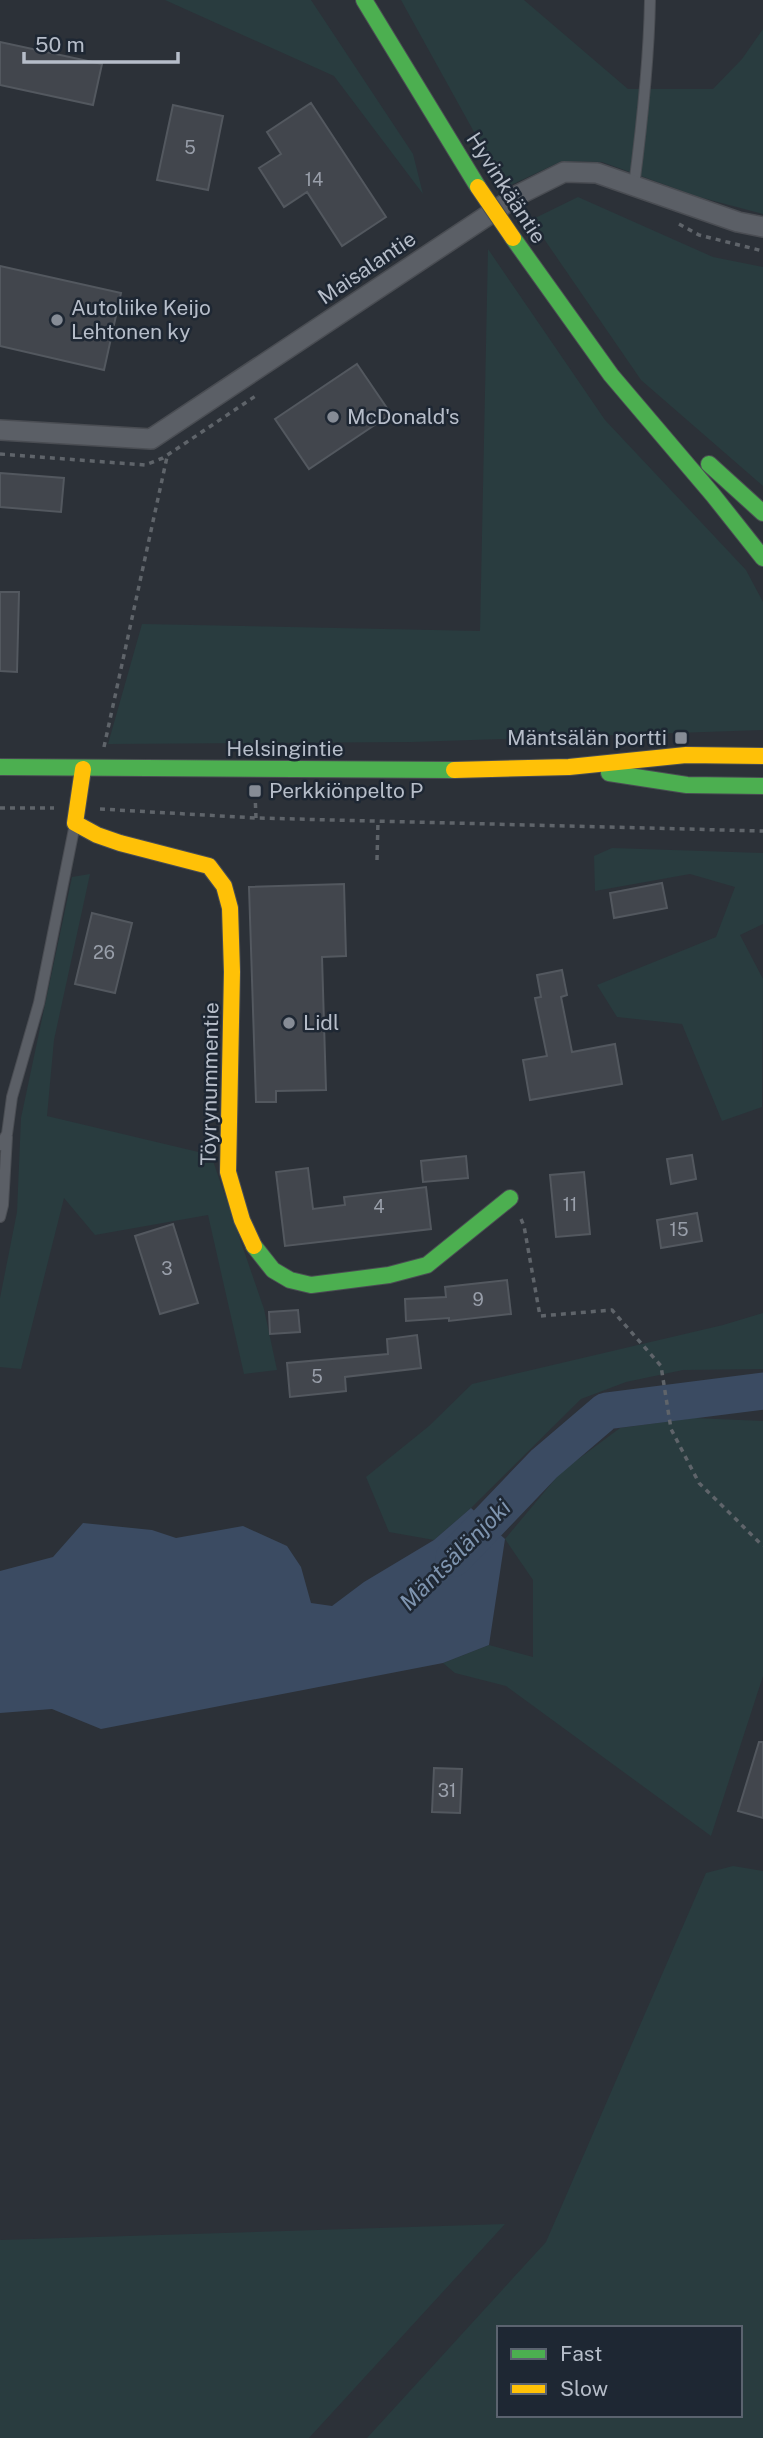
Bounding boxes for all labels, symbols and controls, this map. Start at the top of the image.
scale bar [24,21,178,65]
text: 50 m [35,32,85,57]
street label: Hyvinkääntie [461,128,552,248]
house number: 5 [184,137,196,158]
house number: 14 [305,169,323,190]
street label: Maisalantie [313,226,420,309]
place label: Autoliike Keijo Lehtonen ky [71,295,211,344]
marker: Autoliike Keijo Lehtonen ky [49,312,65,328]
place label: McDonald's [347,404,459,429]
marker: McDonald's [325,409,341,425]
place label: Mäntsälän portti [507,725,667,750]
marker: Mäntsälän portti [673,730,689,746]
street label: Helsingintie [226,736,344,761]
place label: Perkkiönpelto P [269,778,423,803]
marker: Perkkiönpelto P [247,783,263,799]
house number: 26 [93,942,115,963]
street label: Töyrynummentie [196,1002,223,1166]
place label: Lidl [303,1010,339,1035]
marker: Lidl [281,1015,297,1031]
house number: 11 [563,1194,577,1215]
house number: 4 [373,1196,385,1217]
house number: 15 [670,1219,688,1240]
house number: 3 [161,1258,173,1279]
house number: 9 [472,1289,484,1310]
house number: 5 [311,1366,323,1387]
water label: Mäntsälänjoki [394,1493,516,1616]
house number: 31 [438,1780,456,1801]
legend [497,2326,742,2417]
text: Fast [560,2341,602,2366]
text: Slow [560,2376,608,2401]

